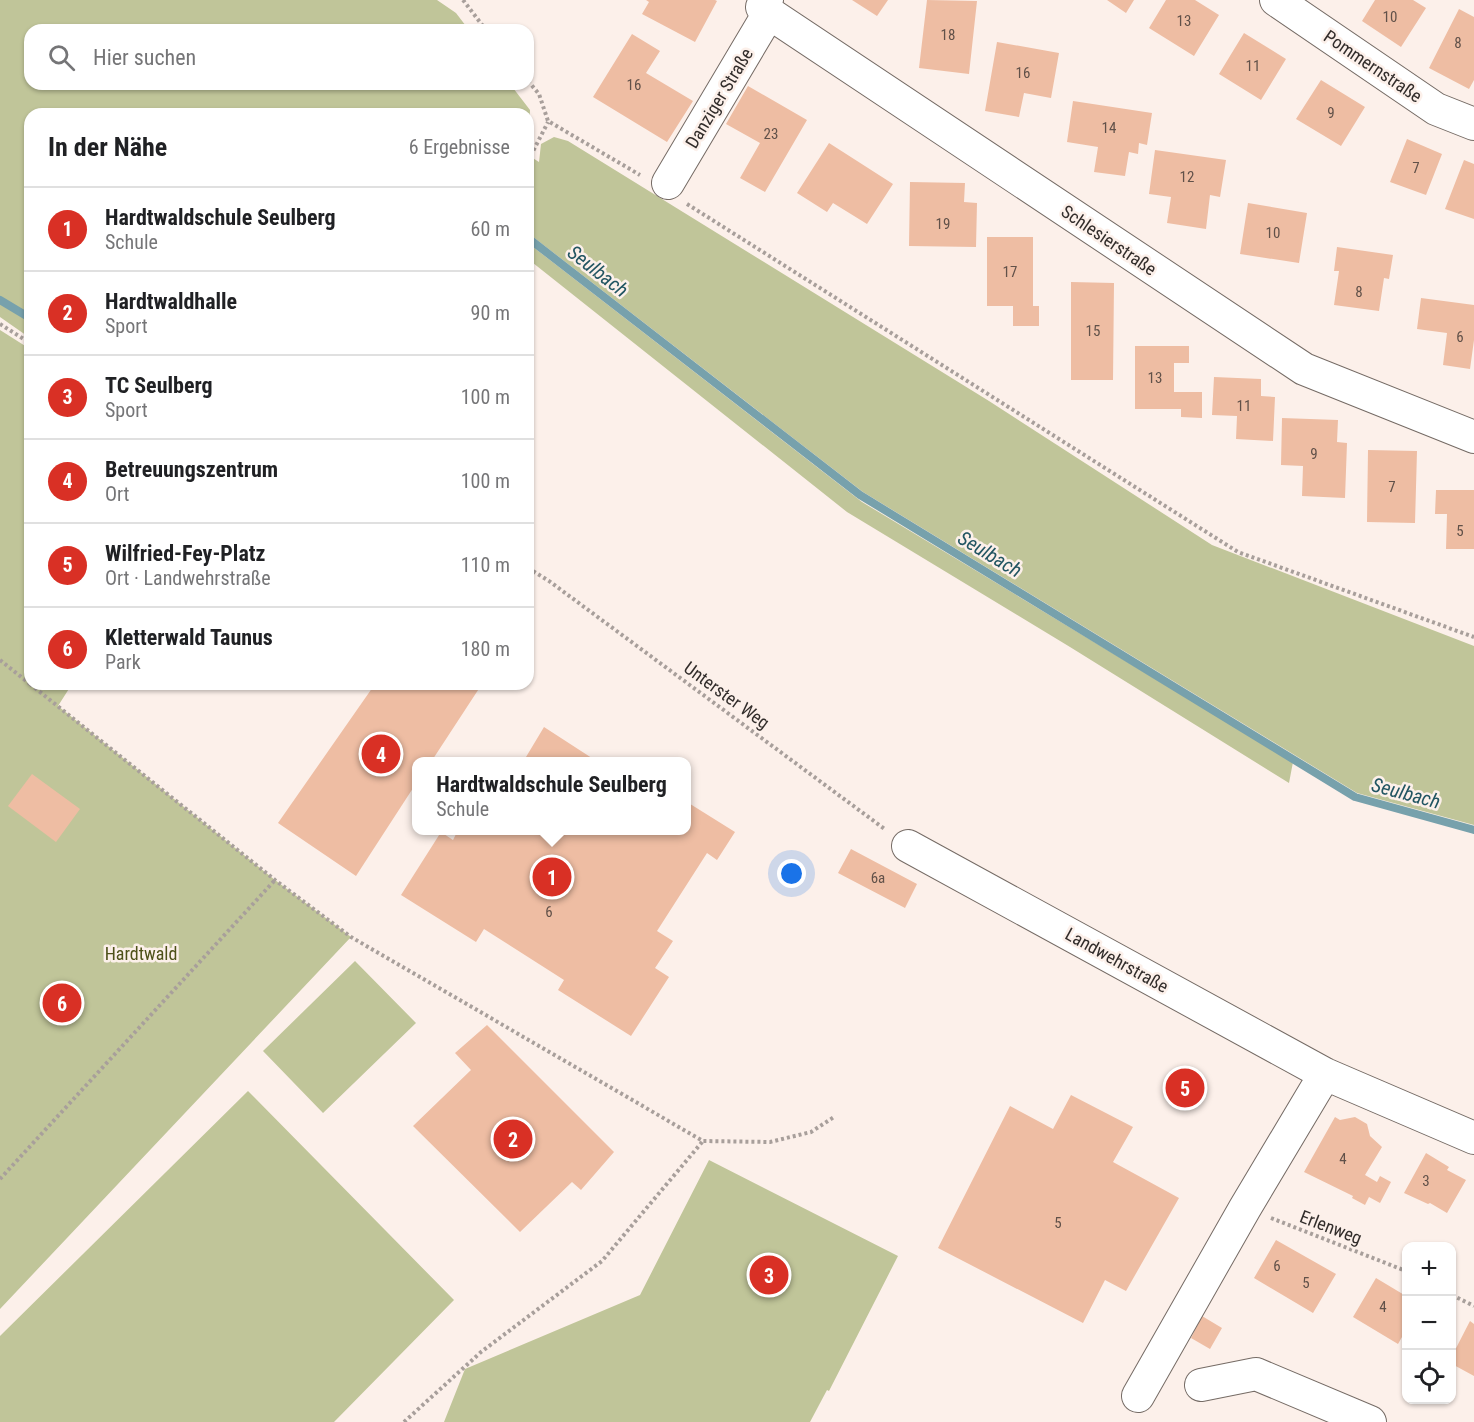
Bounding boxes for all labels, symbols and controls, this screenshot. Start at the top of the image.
house number: 10 [1383,8,1397,26]
house number: 13 [1177,12,1191,30]
search box [24,24,534,90]
street label: Pommernstraße [1320,25,1426,107]
house number: 18 [941,26,955,44]
house number: 8 [1454,34,1462,52]
icon: search [45,41,78,74]
street label: Danziger Straße [681,44,757,152]
text: Hier suchen [93,45,196,70]
house number: 11 [1246,57,1260,75]
house number: 16 [1016,64,1030,82]
house number: 16 [627,76,641,94]
house number: 9 [1327,104,1335,122]
house number: 14 [1102,119,1116,137]
house number: 23 [764,125,778,143]
text: In der Nähe [48,132,167,162]
text: 6 Ergebnisse [409,135,510,159]
house number: 7 [1412,159,1420,177]
house number: 12 [1180,168,1194,186]
street label: Schlesierstraße [1057,200,1161,280]
text: Hardtwaldschule Seulberg [105,205,336,230]
house number: 19 [936,215,950,233]
text: 1 [62,217,73,241]
text: 60 m [471,217,510,241]
house number: 10 [1266,224,1280,242]
text: Schule [105,230,158,254]
water label: Seulbach [563,240,633,302]
house number: 17 [1003,263,1017,281]
house number: 8 [1355,283,1363,301]
text: Hardtwaldhalle [105,289,237,314]
text: 2 [62,301,73,325]
text: 90 m [471,301,510,325]
text: Sport [105,314,148,338]
house number: 15 [1086,322,1100,340]
house number: 6 [1456,328,1464,346]
house number: 13 [1148,369,1162,387]
text: TC Seulberg [105,373,213,398]
text: 3 [62,385,73,409]
text: 100 m [461,385,510,409]
house number: 11 [1237,397,1251,415]
text: Sport [105,398,148,422]
house number: 9 [1310,445,1318,463]
text: Betreuungszentrum [105,457,278,482]
text: 4 [62,469,73,493]
text: 100 m [461,469,510,493]
house number: 7 [1388,478,1396,496]
text: Ort [105,482,130,506]
house number: 5 [1456,522,1464,540]
water label: Seulbach [954,526,1026,582]
text: Wilfried-Fey-Platz [105,541,265,566]
text: 5 [62,553,73,577]
text: 110 m [461,553,510,577]
text: Ort · Landwehrstraße [105,566,271,590]
text: Kletterwald Taunus [105,625,273,650]
text: 6 [62,637,73,661]
text: 180 m [461,637,510,661]
text: Park [105,650,141,674]
street label: Unterster Weg [680,657,774,733]
pin: 4 [362,732,400,777]
popup [412,757,691,835]
text: Hardtwaldschule Seulberg [436,772,667,797]
water label: Seulbach [1369,772,1443,814]
text: Schule [436,797,489,821]
pin: 1 [532,854,572,900]
your location [777,859,806,888]
house number: 6a [871,869,885,887]
house number: 6 [545,903,553,921]
street label: Landwehrstraße [1062,923,1172,997]
park label: Hardtwald [105,943,177,964]
pin: 6 [42,980,82,1026]
pin: 5 [1166,1066,1204,1110]
pin: 2 [494,1116,532,1162]
house number: 4 [1339,1150,1347,1168]
house number: 3 [1422,1172,1430,1190]
street label: Erlenweg [1297,1206,1365,1248]
house number: 5 [1054,1214,1062,1232]
map controls [1402,1242,1456,1404]
button: + [1402,1242,1456,1296]
pin: 3 [750,1252,788,1298]
house number: 6 [1273,1257,1281,1275]
house number: 5 [1302,1274,1310,1292]
button: − [1402,1296,1456,1350]
house number: 4 [1379,1298,1387,1316]
button: locate [1402,1350,1456,1404]

